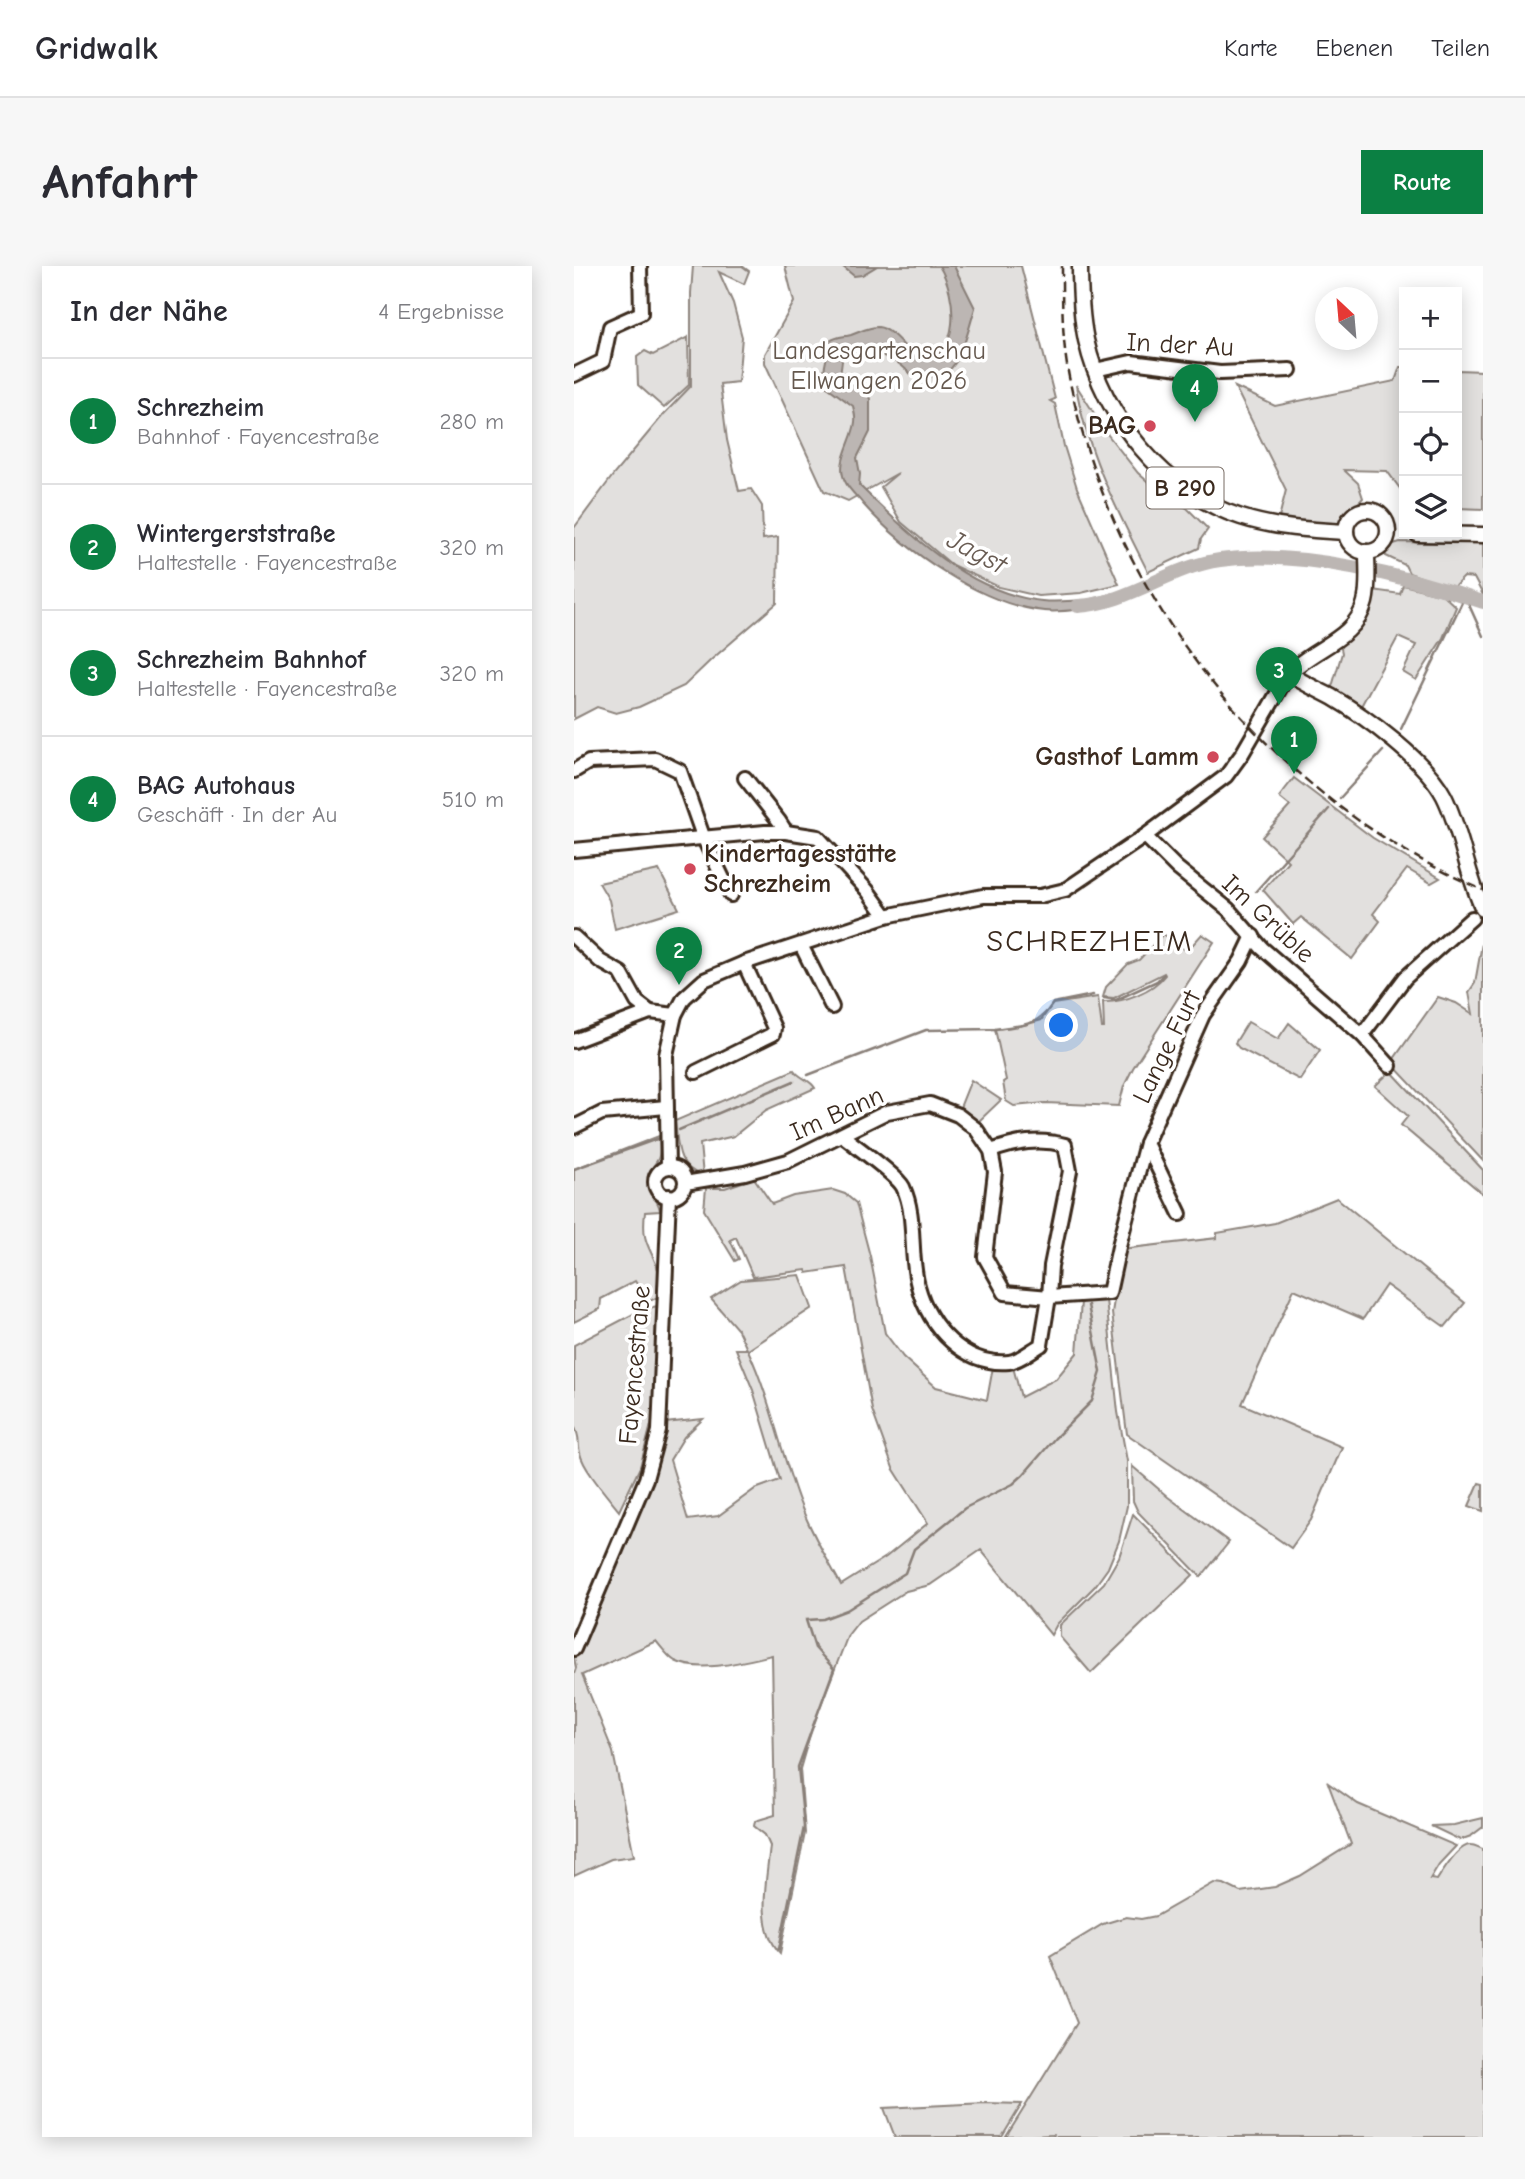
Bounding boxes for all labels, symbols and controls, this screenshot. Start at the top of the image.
text: Gridwalk [35,29,158,67]
text: Karte [1224,34,1277,62]
text: Ebenen [1315,34,1393,62]
text: Teilen [1431,34,1490,62]
button: Route [1361,150,1483,214]
text: Anfahrt [42,154,197,210]
north arrow [1315,287,1378,350]
map controls [1399,287,1462,539]
button: + [1399,287,1462,350]
text: In der Nähe [70,294,228,329]
text: 4 Ergebnisse [378,298,504,325]
street label: In der Au [1126,327,1234,363]
park label: Landesgartenschau Ellwangen 2026 [772,336,986,396]
button: − [1399,350,1462,413]
pin: 4 [1172,364,1218,422]
text: Schrezheim [137,393,264,423]
text: 1 [88,408,98,435]
text: 280 m [439,408,504,435]
place label: BAG [1088,411,1136,441]
button: locate [1399,413,1462,476]
marker: BAG [1142,418,1158,434]
text: Bahnhof · Fayencestraße [137,423,379,450]
road number: B 290 [1146,468,1224,509]
button: layers [1399,476,1462,539]
text: Wintergerststraße [137,519,336,549]
water label: Jagst [941,523,1014,582]
text: 2 [87,534,99,561]
text: 320 m [440,534,504,561]
text: Haltestelle · Fayencestraße [137,549,397,576]
text: Schrezheim Bahnhof [137,645,366,675]
pin: 3 [1256,647,1302,705]
text: 3 [87,660,99,687]
text: 320 m [440,660,504,687]
text: Haltestelle · Fayencestraße [137,675,397,702]
pin: 1 [1271,716,1317,774]
place label: Gasthof Lamm [1035,742,1199,772]
marker: Gasthof Lamm [1205,749,1221,765]
text: BAG Autohaus [137,771,295,801]
text: 4 [88,786,98,813]
text: 510 m [442,786,504,813]
text: Geschäft · In der Au [137,801,337,828]
place label: Kindertagesstätte Schrezheim [704,839,897,899]
marker: Kindertagesstätte Schrezheim [682,861,698,877]
street label: Im Grüble [1216,869,1320,969]
district label: SCHREZHEIM [987,924,1193,959]
pin: 2 [656,927,702,985]
street label: Lange Furt [1127,984,1208,1108]
your location [1044,1008,1078,1042]
street label: Im Bann [786,1080,888,1148]
street label: Fayencestraße [613,1284,657,1446]

